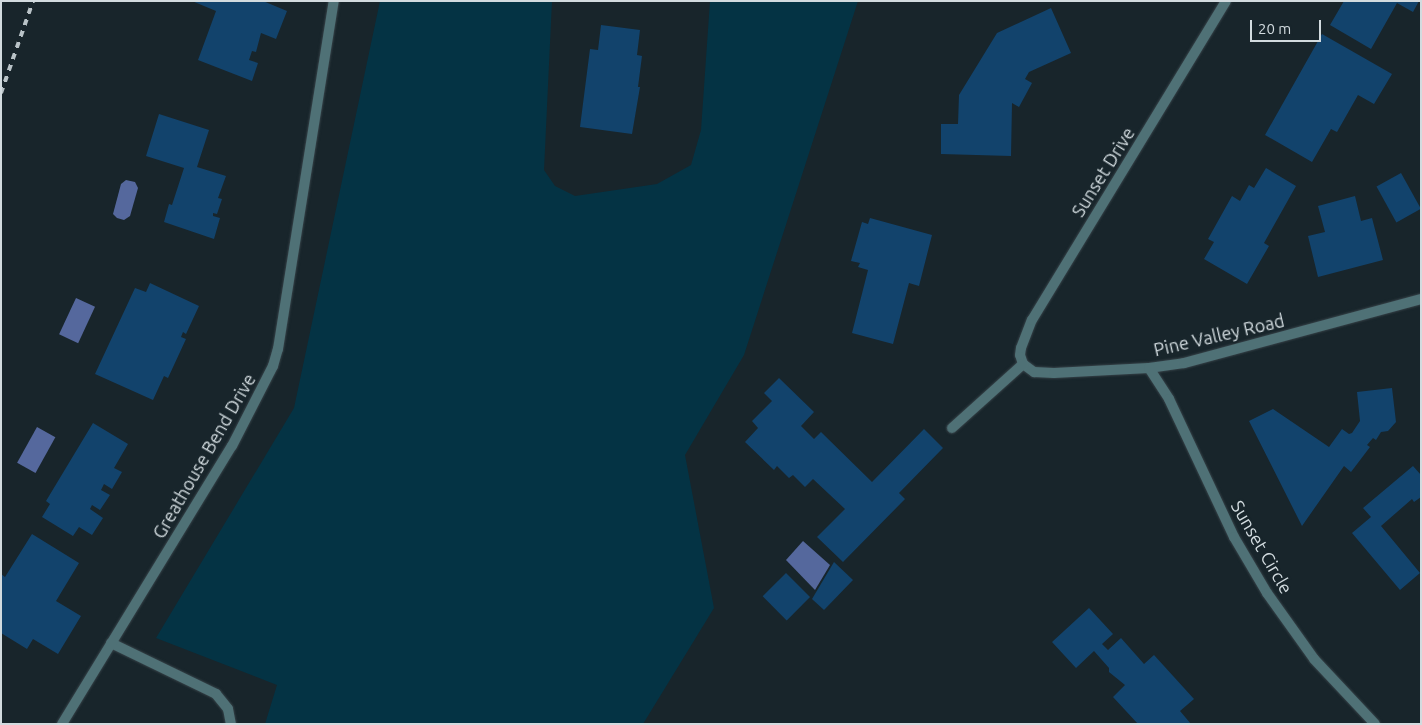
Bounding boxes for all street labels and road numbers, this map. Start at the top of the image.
street label: Sunset Drive [1067,123,1139,221]
street label: Pine Valley Road [1152,309,1286,361]
street label: Greathouse Bend Drive [148,370,260,542]
street label: Sunset Circle [1227,496,1297,598]

